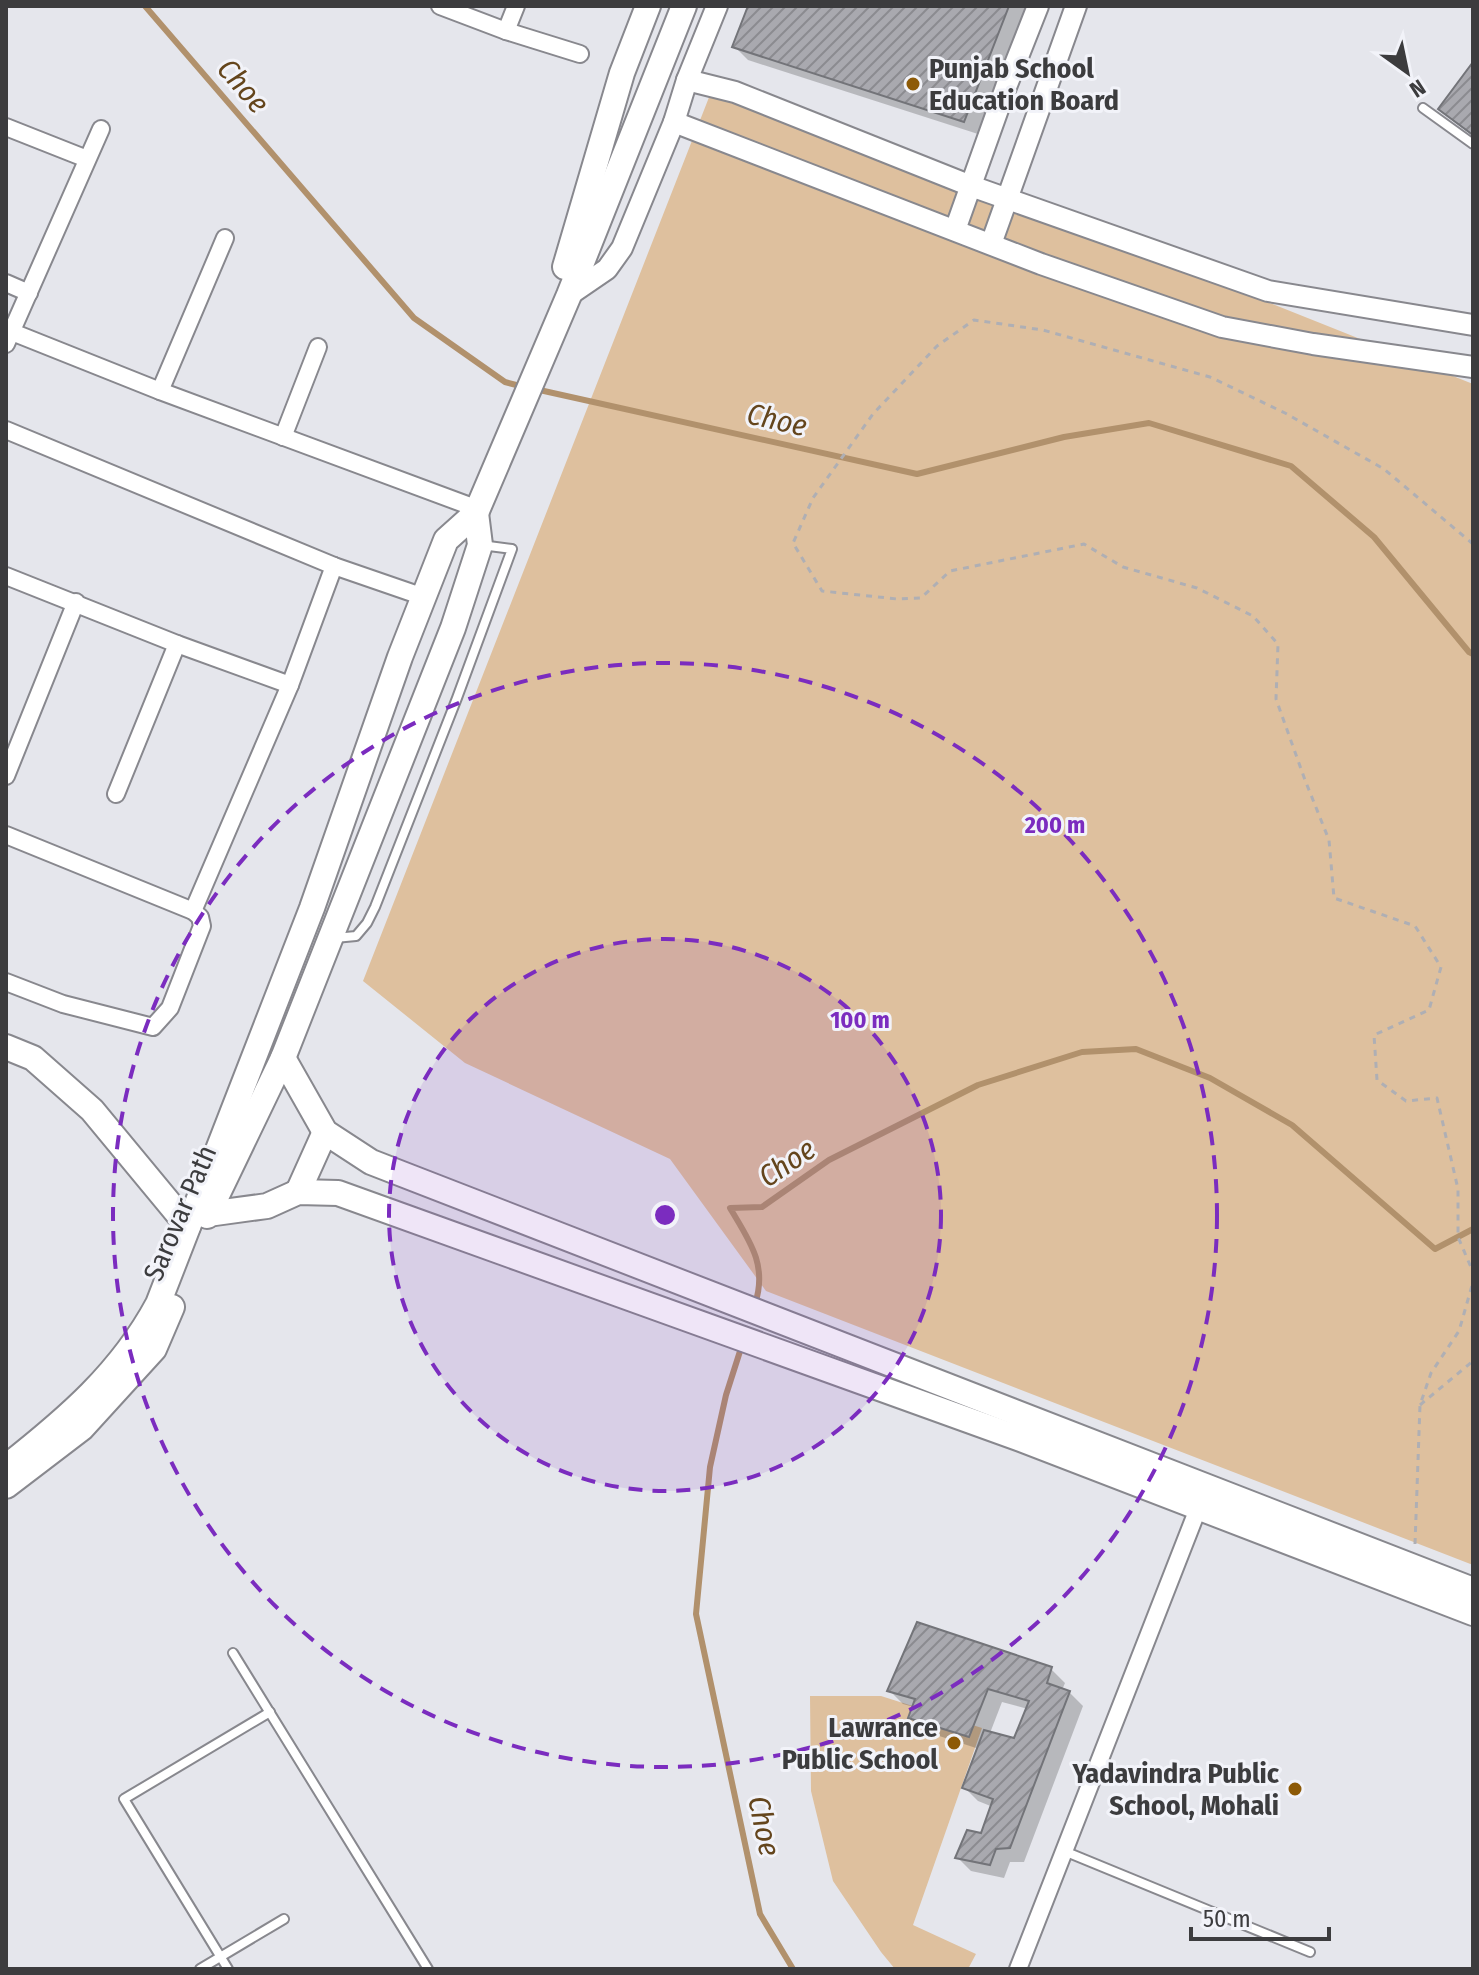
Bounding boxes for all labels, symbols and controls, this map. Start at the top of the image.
north arrow [1367,32,1447,112]
water label: Choe [210,51,276,121]
place label: Punjab School Education Board [929,52,1119,117]
text: N [1405,73,1431,103]
marker: Punjab School Education Board [904,75,922,93]
water label: Choe [743,396,811,444]
text: 200 m [1024,811,1085,839]
text: 100 m [830,1006,890,1034]
water label: Choe [752,1131,822,1195]
street label: Sarovar Path [137,1140,223,1286]
centre of rings [651,1201,679,1229]
place label: Lawrance Public School [782,1711,938,1776]
marker: Lawrance Public School [945,1734,963,1752]
place label: Yadavindra Public School, Mohali [1072,1757,1280,1822]
marker: Yadavindra Public School, Mohali [1286,1780,1304,1798]
water label: Choe [740,1793,788,1859]
scale bar [1191,1891,1329,1941]
text: 50 m [1203,1905,1251,1933]

